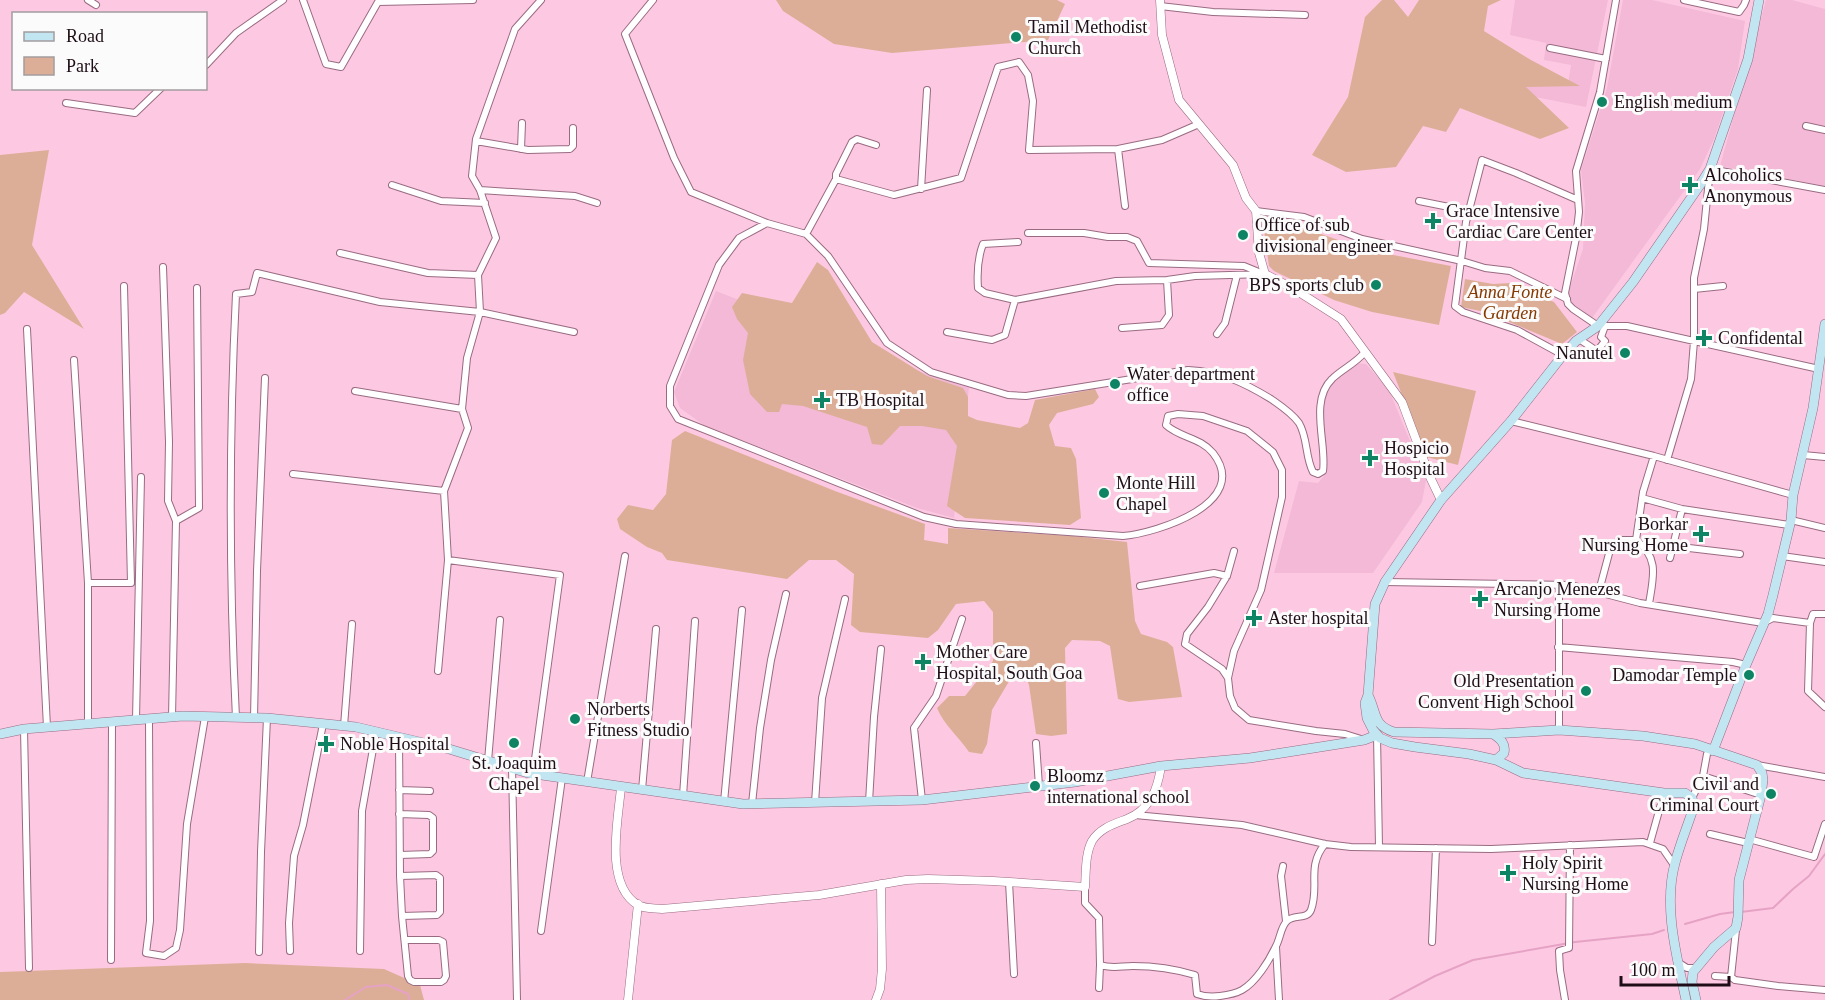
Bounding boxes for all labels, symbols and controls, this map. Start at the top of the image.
legend [12,12,207,90]
place label: Tamil Methodist Church [1028,17,1147,58]
text: Road [66,26,104,46]
marker: Tamil Methodist Church [1009,30,1023,44]
text: Park [66,56,99,76]
place label: English medium [1614,92,1733,112]
marker: English medium [1595,95,1609,109]
place label: Alcoholics Anonymous [1704,165,1792,206]
marker: Alcoholics Anonymous [1681,176,1699,194]
place label: Grace Intensive Cardiac Care Center [1446,201,1593,242]
marker: Grace Intensive Cardiac Care Center [1424,212,1442,230]
place label: Office of sub divisional engineer [1255,215,1392,256]
marker: Office of sub divisional engineer [1236,228,1250,242]
place label: BPS sports club [1249,275,1364,295]
marker: BPS sports club [1369,278,1383,292]
park label: Anna Fonte Garden [1467,282,1552,323]
place label: Confidental [1718,328,1803,348]
marker: Confidental [1695,329,1713,347]
place label: Nanutel [1556,343,1613,363]
marker: Nanutel [1618,346,1632,360]
place label: Water department office [1127,364,1255,405]
marker: Water department office [1108,377,1122,391]
place label: TB Hospital [836,390,925,410]
marker: TB Hospital [813,391,831,409]
place label: Hospicio Hospital [1384,438,1449,479]
marker: Hospicio Hospital [1361,449,1379,467]
place label: Monte Hill Chapel [1116,473,1196,514]
marker: Monte Hill Chapel [1097,486,1111,500]
place label: Borkar Nursing Home [1582,514,1688,555]
marker: Borkar Nursing Home [1692,525,1710,543]
place label: Arcanjo Menezes Nursing Home [1494,579,1620,620]
marker: Arcanjo Menezes Nursing Home [1471,590,1489,608]
place label: Aster hospital [1268,608,1369,628]
marker: Aster hospital [1245,609,1263,627]
place label: Mother Care Hospital, South Goa [936,642,1083,683]
marker: Mother Care Hospital, South Goa [914,653,932,671]
place label: Damodar Temple [1612,665,1737,685]
marker: Damodar Temple [1742,668,1756,682]
place label: Old Presentation Convent High School [1418,671,1574,712]
marker: Old Presentation Convent High School [1579,684,1593,698]
place label: Norberts Fitness Studio [587,699,690,740]
marker: Norberts Fitness Studio [568,712,582,726]
place label: Noble Hospital [340,734,450,754]
marker: Noble Hospital [317,735,335,753]
marker: St. Joaquim Chapel [507,736,521,750]
place label: St. Joaquim Chapel [471,753,557,794]
place label: Bloomz international school [1047,766,1189,807]
place label: Civil and Criminal Court [1650,774,1759,815]
marker: Bloomz international school [1028,779,1042,793]
marker: Civil and Criminal Court [1764,787,1778,801]
place label: Holy Spirit Nursing Home [1522,853,1629,894]
marker: Holy Spirit Nursing Home [1499,864,1517,882]
scale bar [1621,949,1729,987]
text: 100 m [1630,960,1676,980]

